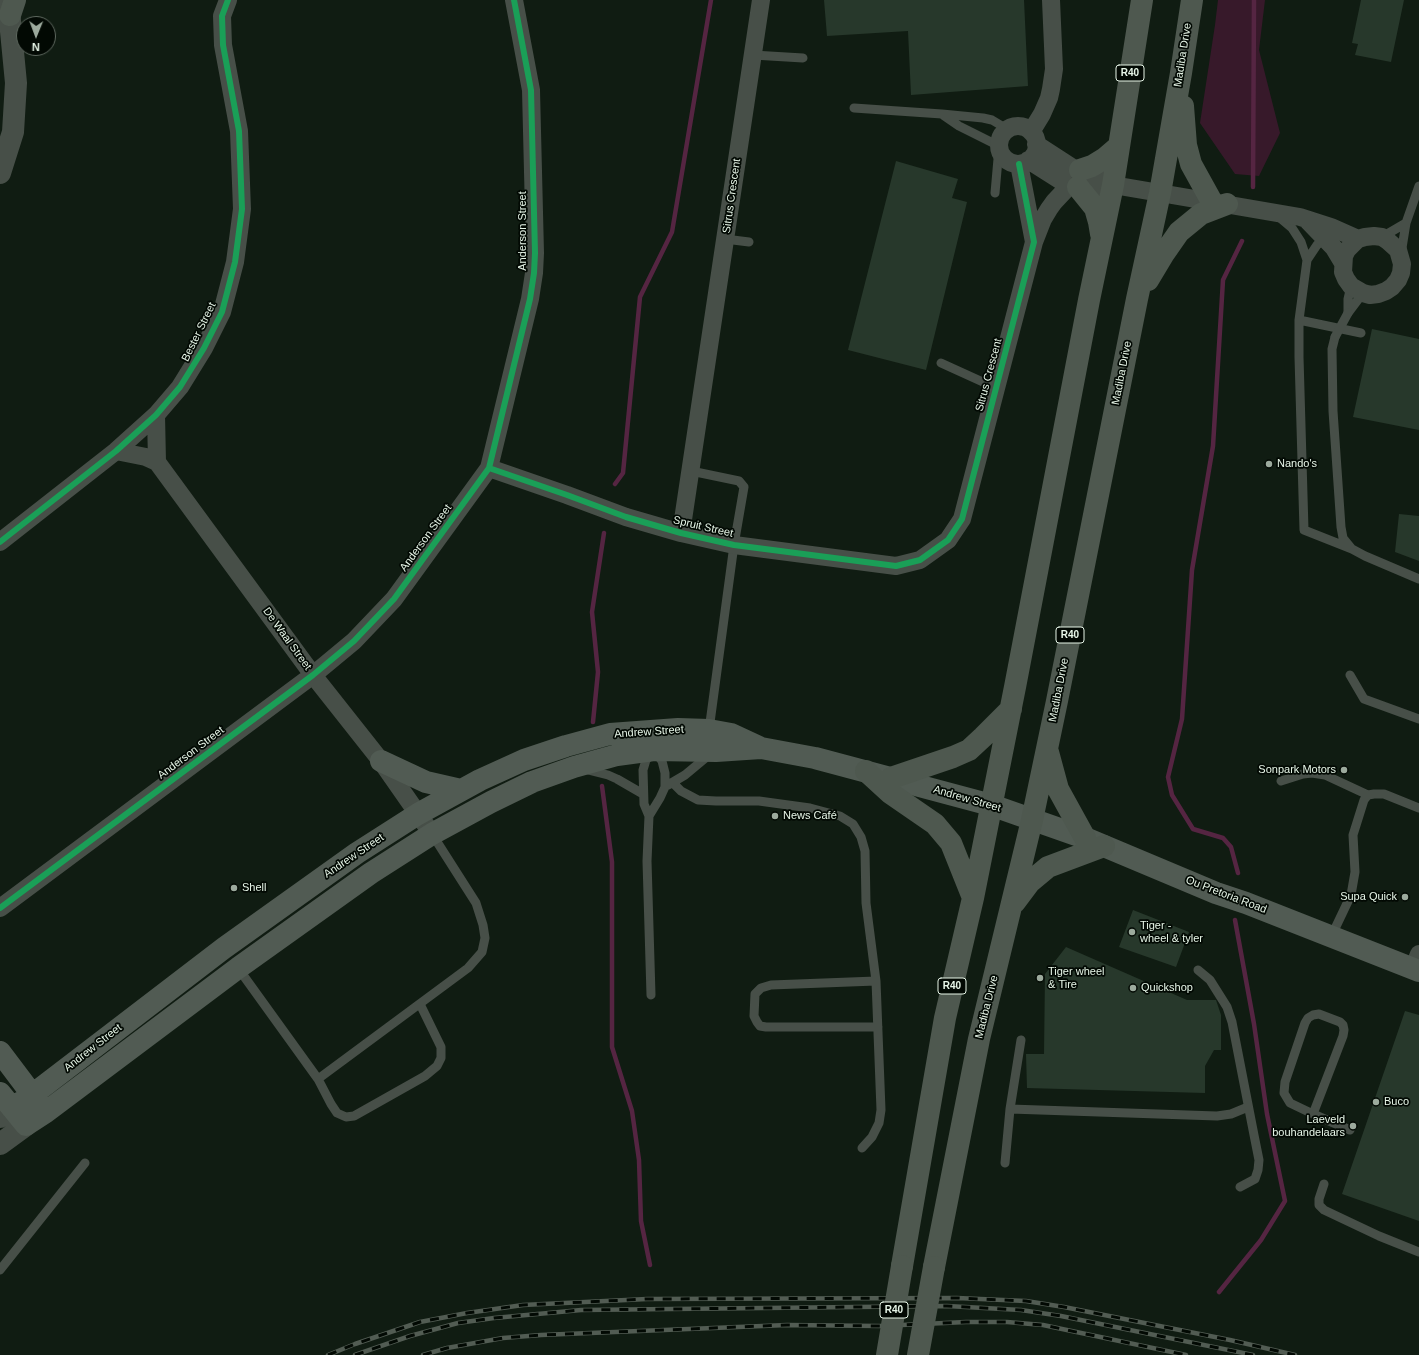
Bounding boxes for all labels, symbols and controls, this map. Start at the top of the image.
north arrow [16,16,56,56]
street label: Madiba Drive [1171,22,1195,88]
text: N [32,41,40,53]
road number: R40 [1116,65,1144,81]
street label: Sitrus Crescent [720,158,744,234]
street label: Anderson Street [516,191,530,271]
street label: Bester Street [179,300,219,364]
street label: Sitrus Crescent [973,337,1005,413]
street label: Madiba Drive [1109,340,1135,406]
place label: Nando's [1277,457,1317,471]
marker: Nando's [1264,459,1274,469]
street label: Anderson Street [397,502,455,574]
street label: Spruit Street [672,514,734,540]
street label: De Waal Street [260,605,314,673]
road number: R40 [1056,627,1084,643]
street label: Madiba Drive [1046,657,1072,723]
street label: Andrew Street [614,723,684,741]
street label: Anderson Street [155,724,227,782]
place label: Sonpark Motors [1258,763,1336,777]
marker: Sonpark Motors [1339,765,1349,775]
street label: Andrew Street [932,783,1002,815]
place label: News Café [783,809,837,823]
marker: News Café [770,811,780,821]
street label: Andrew Street [321,831,387,881]
street label: Ou Pretoria Road [1184,874,1268,916]
place label: Shell [242,881,266,895]
marker: Shell [229,883,239,893]
place label: Supa Quick [1340,890,1397,904]
marker: Supa Quick [1400,892,1410,902]
place label: Tiger - wheel & tyler [1140,919,1203,945]
marker: Tiger - wheel & tyler [1127,927,1137,937]
place label: Tiger wheel & Tire [1048,965,1104,991]
marker: Tiger wheel & Tire [1035,973,1045,983]
street label: Madiba Drive [973,974,1001,1040]
road number: R40 [938,978,966,994]
place label: Quickshop [1141,981,1193,995]
marker: Quickshop [1128,983,1138,993]
street label: Andrew Street [61,1021,125,1075]
place label: Buco [1384,1095,1409,1109]
marker: Buco [1371,1097,1381,1107]
place label: Laeveld bouhandelaars [1272,1113,1345,1139]
marker: Laeveld bouhandelaars [1348,1121,1358,1131]
road number: R40 [880,1302,908,1318]

